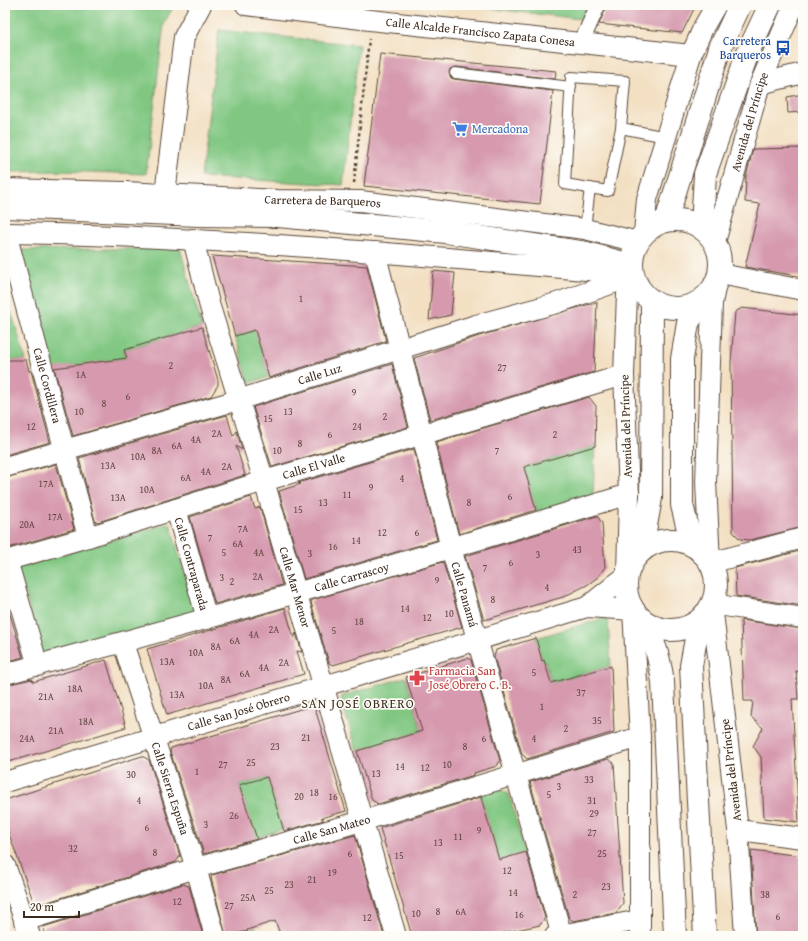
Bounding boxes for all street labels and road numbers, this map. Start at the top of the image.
street label: Calle Alcalde Francisco Zapata Conesa [385,13,576,50]
street label: Avenida del Príncipe [726,69,772,174]
street label: Carretera de Barqueros [264,190,382,212]
street label: Calle Cordillera [29,346,66,425]
street label: Calle Luz [296,359,343,389]
street label: Avenida del Príncipe [615,374,636,478]
street label: Calle El Valle [280,448,347,483]
street label: Calle Contraparada [171,515,213,613]
street label: Calle Mar Menor [276,545,315,630]
street label: Calle Carrascoy [312,558,391,596]
street label: Calle Panamá [447,560,482,629]
street label: Calle San José Obrero [185,688,292,735]
street label: Avenida del Príncipe [716,717,745,822]
street label: Calle Sierra Espuña [148,740,194,837]
street label: Calle San Mateo [291,810,372,848]

